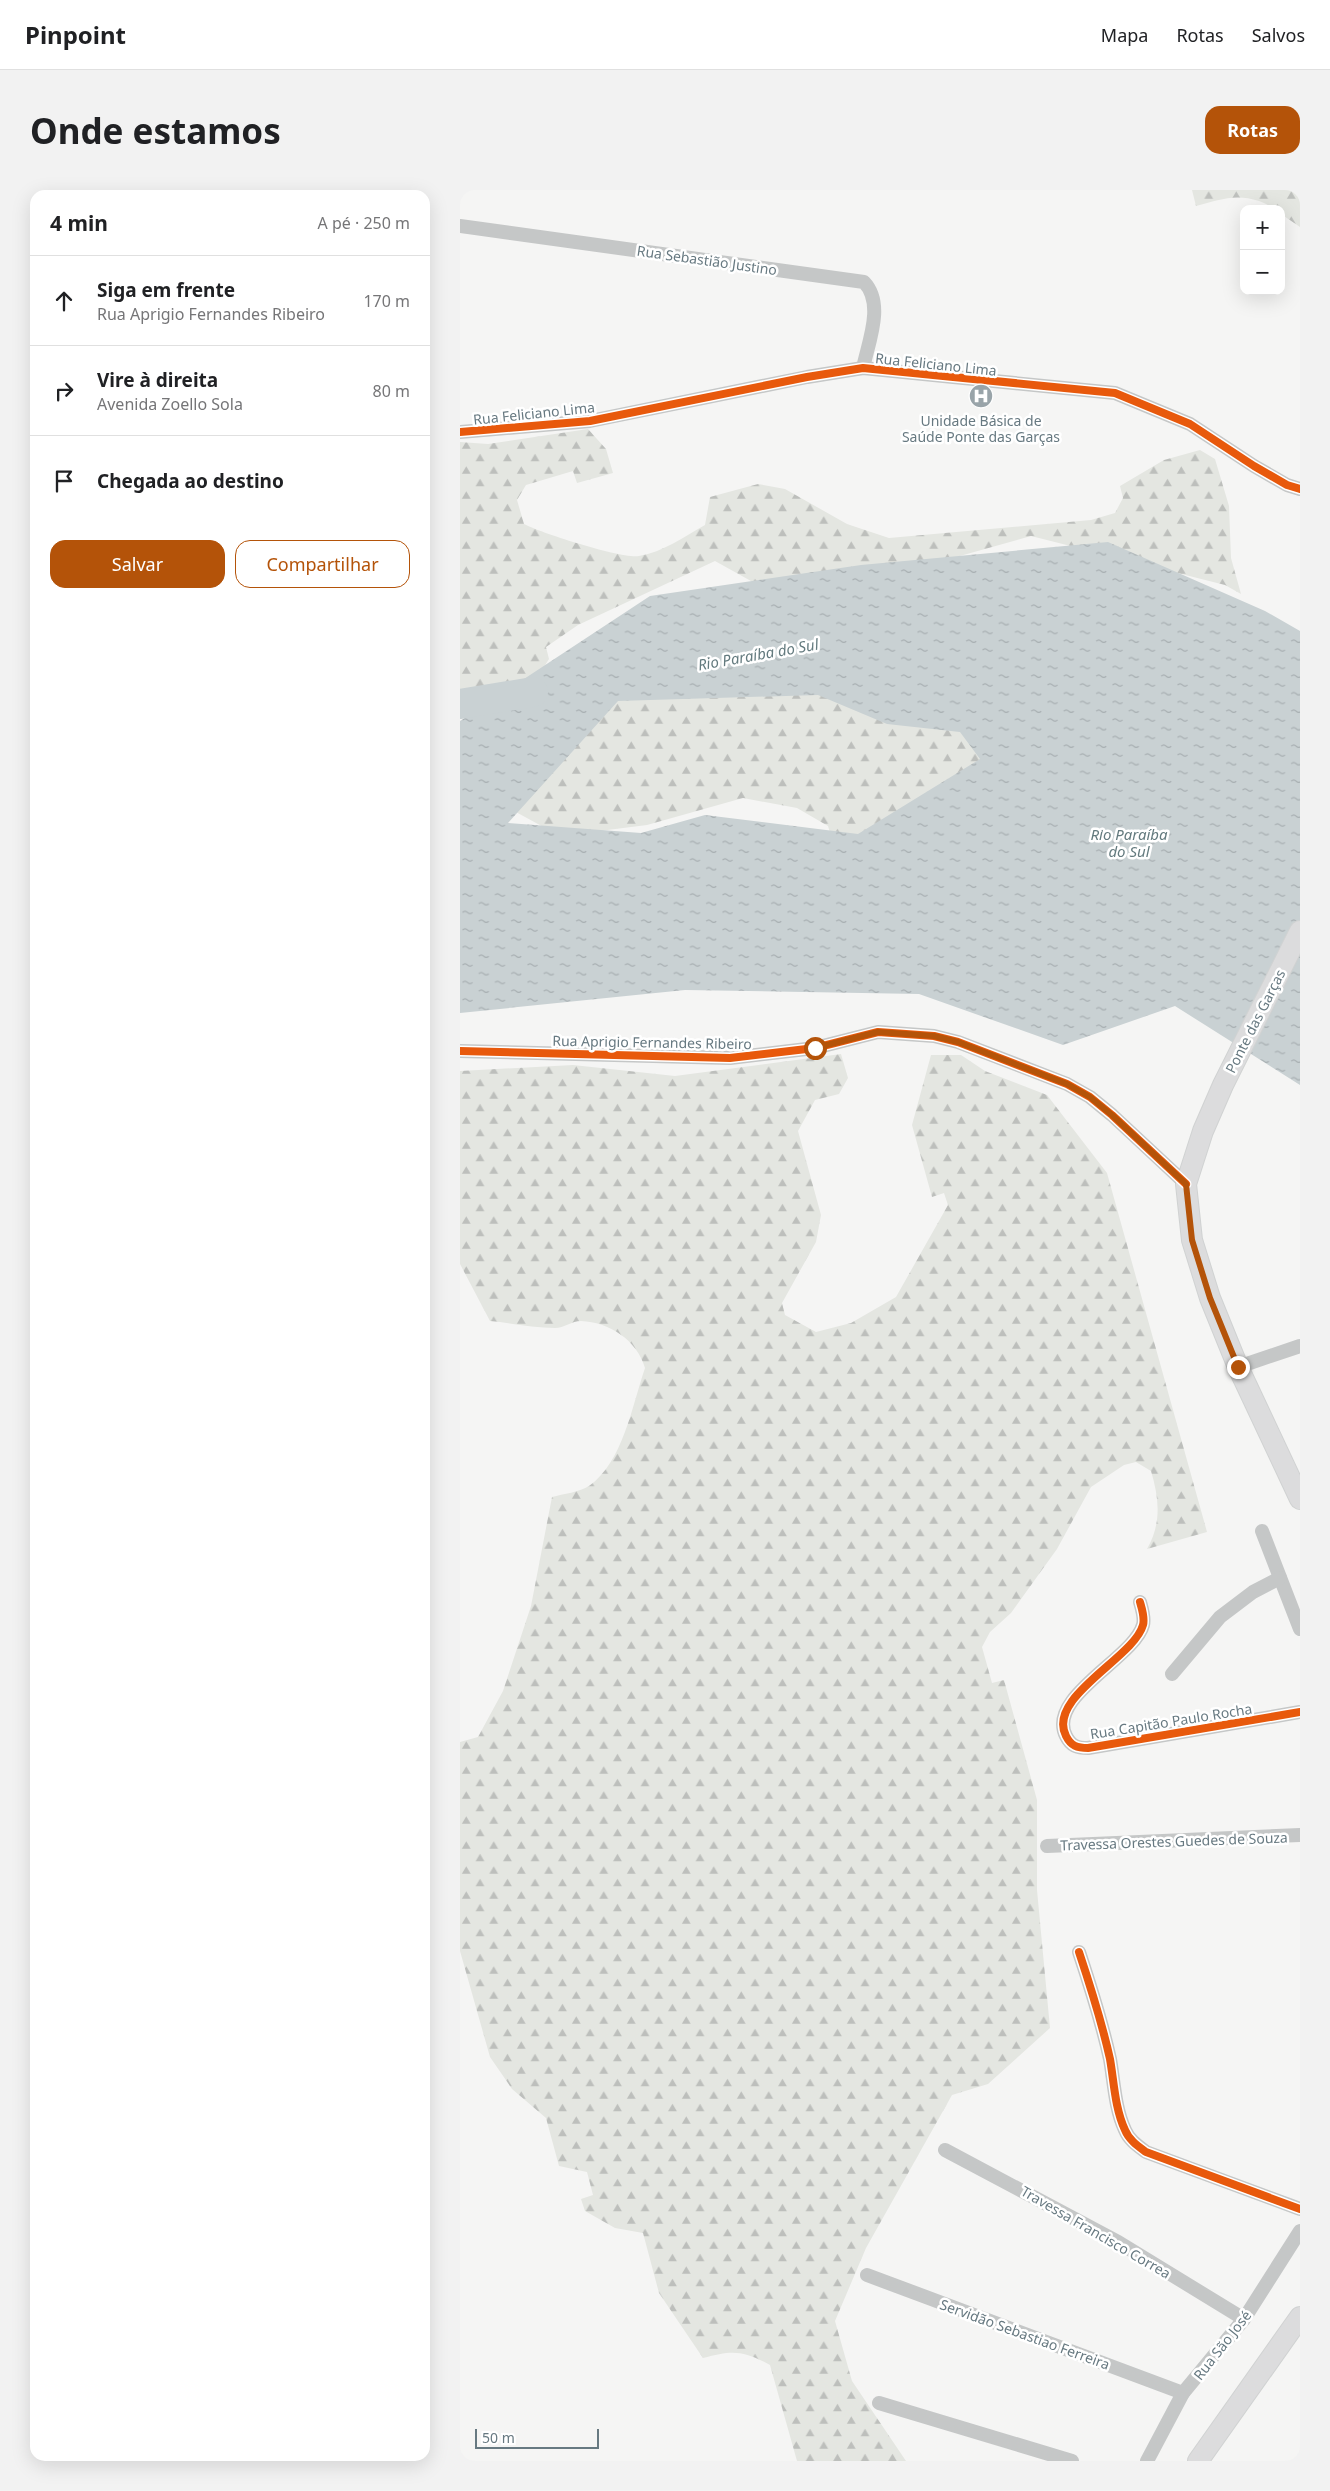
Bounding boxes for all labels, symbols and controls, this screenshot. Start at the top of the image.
text: Pinpoint [25,18,126,51]
text: Mapa [1101,23,1148,47]
text: Rotas [1176,23,1224,47]
text: Salvos [1252,23,1305,47]
button: Rotas [1205,106,1300,154]
text: Onde estamos [30,107,281,154]
map controls [1240,205,1285,295]
button: + [1240,205,1285,250]
text: 4 min [50,209,108,237]
text: A pé · 250 m [318,212,410,234]
street label: Rua Sebastião Justino [636,241,778,279]
button: − [1240,250,1285,295]
text: Siga em frente [97,277,235,303]
icon: ahead [50,287,78,315]
text: 170 m [363,290,410,312]
text: Rua Aprigio Fernandes Ribeiro [97,303,325,325]
street label: Rua Feliciano Lima [874,348,998,380]
text: Vire à direita [97,367,218,393]
icon: right [50,377,78,405]
text: 80 m [373,380,410,402]
hospital icon: Unidade Básica de Saúde Ponte das Garças [968,383,994,409]
text: Avenida Zoello Sola [97,393,243,415]
street label: Rua Feliciano Lima [472,397,596,429]
place label: Unidade Básica de Saúde Ponte das Garças [902,411,1060,446]
icon: arrive [50,467,78,495]
text: Chegada ao destino [97,468,284,494]
button: Salvar [50,540,225,588]
button: Compartilhar [235,540,410,588]
water label: Rio Paraíba do Sul [696,633,821,674]
water label: Rio Paraíba do Sul [1090,824,1168,861]
street label: Ponte das Garças [1221,966,1289,1076]
street label: Rua Aprigio Fernandes Ribeiro [552,1031,752,1053]
route start [804,1037,827,1060]
route end [1227,1356,1250,1379]
street label: Rua Capitão Paulo Rocha [1089,1699,1253,1743]
street label: Travessa Orestes Guedes de Souza [1060,1828,1288,1854]
street label: Travessa Francisco Correa [1018,2181,1174,2283]
street label: Servidão Sebastiao Ferreira [937,2294,1113,2374]
street label: Rua São José [1189,2306,1255,2384]
scale bar [475,2426,599,2449]
text: 50 m [482,2428,515,2447]

